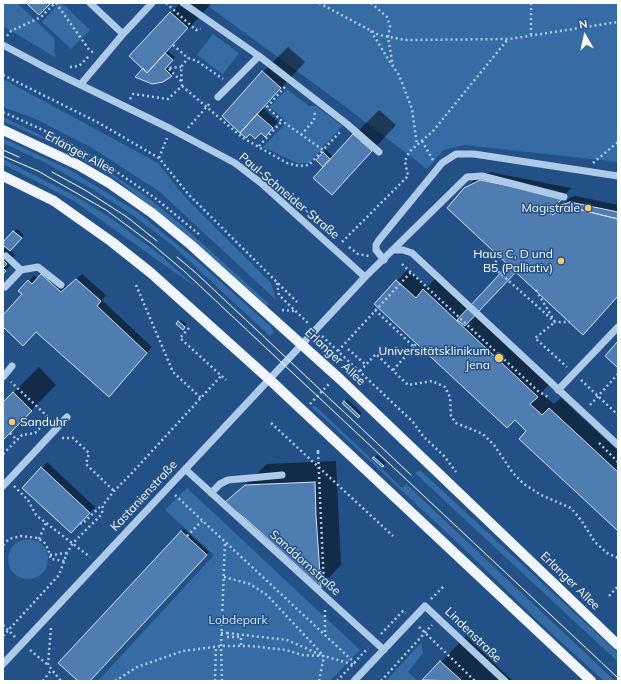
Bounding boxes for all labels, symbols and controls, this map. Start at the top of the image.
north arrow [565,16,605,56]
text: N [578,17,588,32]
street label: Erlanger Allee [42,128,118,178]
street label: Paul-Schneider-Straße [236,150,342,242]
place label: Magistrale [521,201,580,215]
marker: Magistrale [583,203,593,213]
place label: Haus C, D und B5 (Palliativ) [473,247,553,275]
marker: Haus C, D und B5 (Palliativ) [556,256,566,266]
street label: Erlanger Allee [302,325,368,389]
place label: Universitätsklinikum Jena [378,344,490,372]
marker: Universitätsklinikum Jena [493,352,505,364]
place label: Sanduhr [20,415,67,429]
marker: Sanduhr [7,417,17,427]
street label: Kastanienstraße [108,458,180,534]
street label: Sanddornstraße [267,528,343,598]
street label: Erlanger Allee [537,549,603,613]
street label: Lindenstraße [442,604,504,666]
park label: Lobdepark [208,613,268,627]

